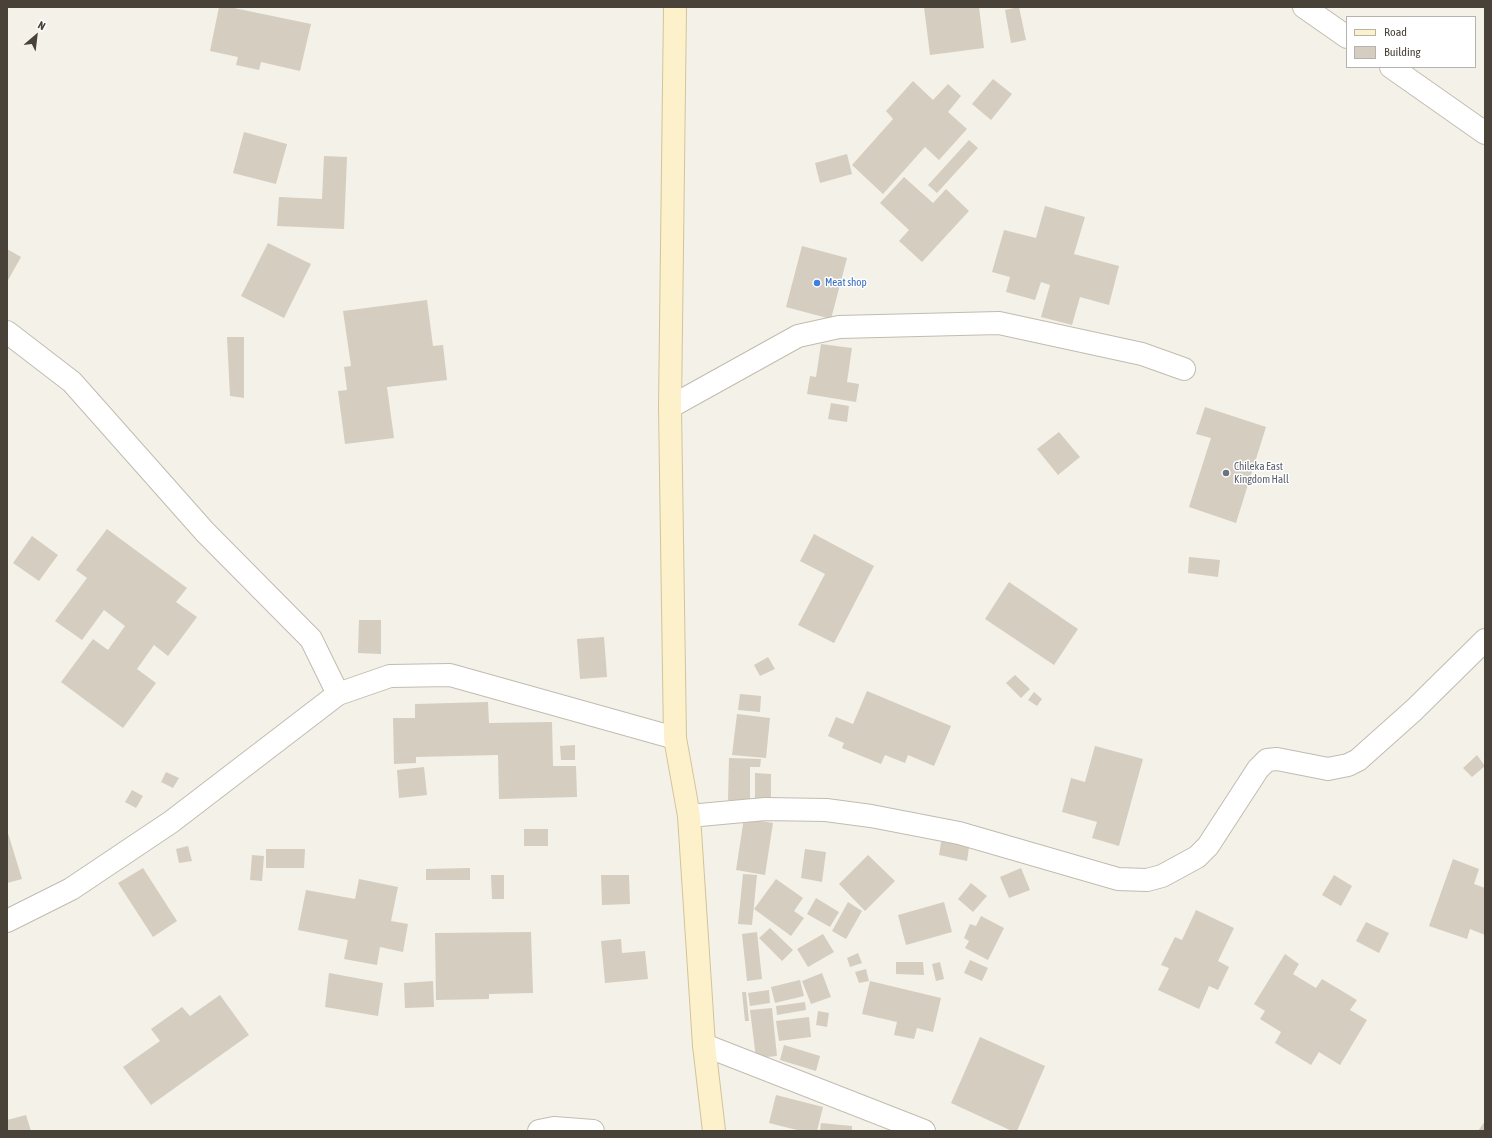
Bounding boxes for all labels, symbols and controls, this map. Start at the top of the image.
north arrow [16,16,56,56]
legend [1346,16,1476,68]
text: N [36,19,47,32]
text: Road [1384,25,1407,39]
text: Building [1384,45,1421,59]
place label: Meat shop [825,276,867,290]
marker: Meat shop [812,278,822,288]
place label: Chileka East Kingdom Hall [1234,460,1289,486]
marker: Chileka East Kingdom Hall [1221,468,1231,478]

